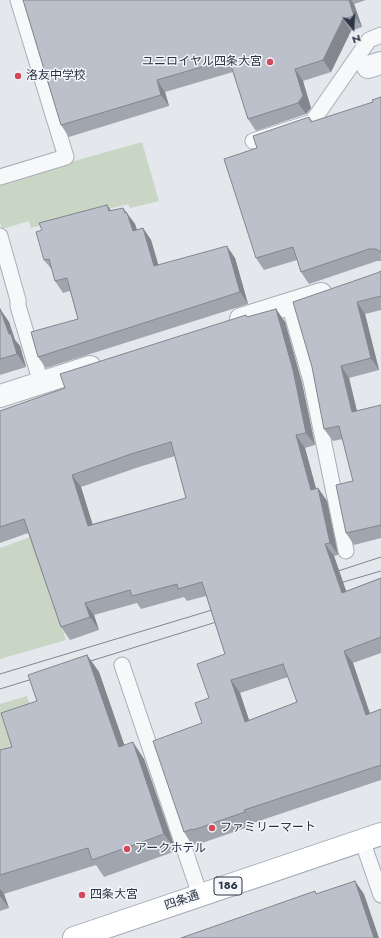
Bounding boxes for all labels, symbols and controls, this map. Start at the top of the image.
north arrow [333,8,373,48]
text: N [350,30,363,48]
place label: ユニロイヤル四条大宮 [142,55,262,69]
marker: ユニロイヤル四条大宮 [265,57,275,67]
place label: 洛友中学校 [26,69,86,83]
marker: 洛友中学校 [13,71,23,81]
place label: ファミリーマート [220,821,316,835]
marker: ファミリーマート [207,823,217,833]
place label: アークホテル [135,842,206,856]
marker: アークホテル [122,844,132,854]
road number: 186 [214,877,242,895]
place label: 四条大宮 [90,888,138,902]
street label: 四条通 [163,888,201,914]
marker: 四条大宮 [77,890,87,900]

